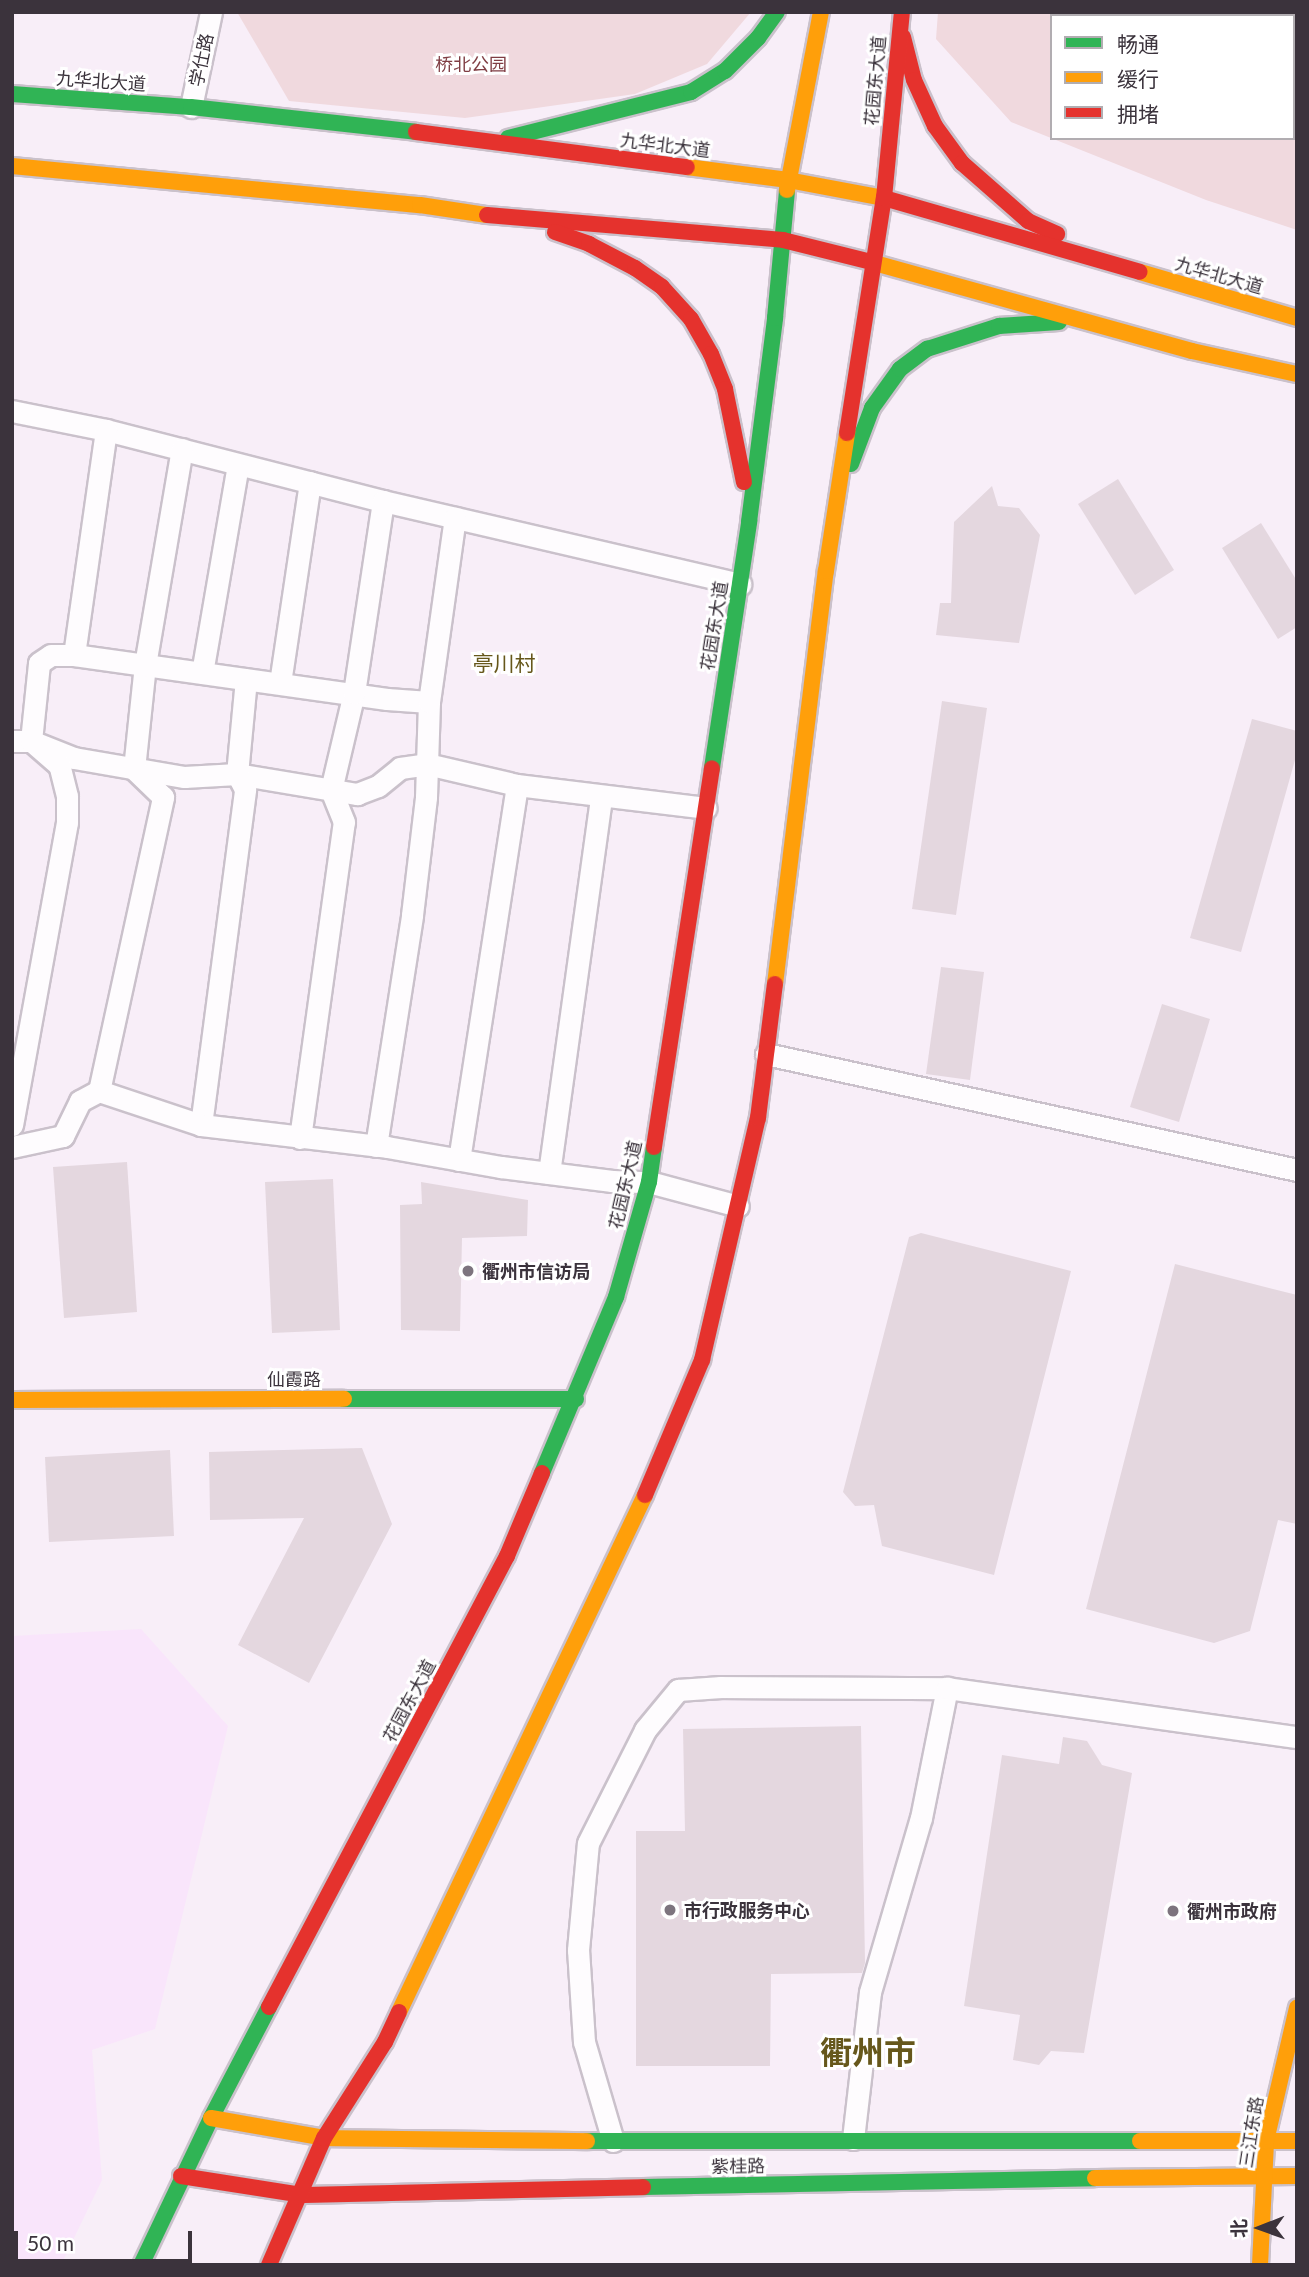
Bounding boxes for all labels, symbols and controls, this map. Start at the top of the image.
legend [1050,14,1295,140]
street label: 学仕路 [185,31,217,89]
text: 畅通 [1117,31,1159,56]
street label: 花园东大道 [860,35,890,127]
park label: 桥北公园 [435,53,507,75]
text: 缓行 [1117,66,1159,91]
street label: 九华北大道 [55,67,147,95]
text: 拥堵 [1117,101,1159,126]
street label: 九华北大道 [619,129,711,161]
street label: 九华北大道 [1173,252,1265,298]
street label: 花园东大道 [696,580,732,672]
district label: 亭川村 [473,650,535,676]
street label: 花园东大道 [604,1139,646,1231]
place label: 衢州市信访局 [482,1260,590,1282]
marker: 衢州市信访局 [460,1263,476,1279]
street label: 仙霞路 [267,1368,321,1390]
street label: 花园东大道 [378,1656,440,1746]
place label: 市行政服务中心 [684,1899,810,1921]
place label: 衢州市政府 [1187,1900,1277,1922]
marker: 市行政服务中心 [662,1902,678,1918]
marker: 衢州市政府 [1165,1903,1181,1919]
district label: 衢州市 [820,2033,916,2071]
street label: 三江东路 [1235,2095,1267,2169]
street label: 紫桂路 [711,2155,765,2177]
north arrow [1225,2193,1295,2263]
scale bar [18,2218,196,2262]
text: 北 [1227,2219,1250,2238]
text: 50 m [27,2230,74,2255]

